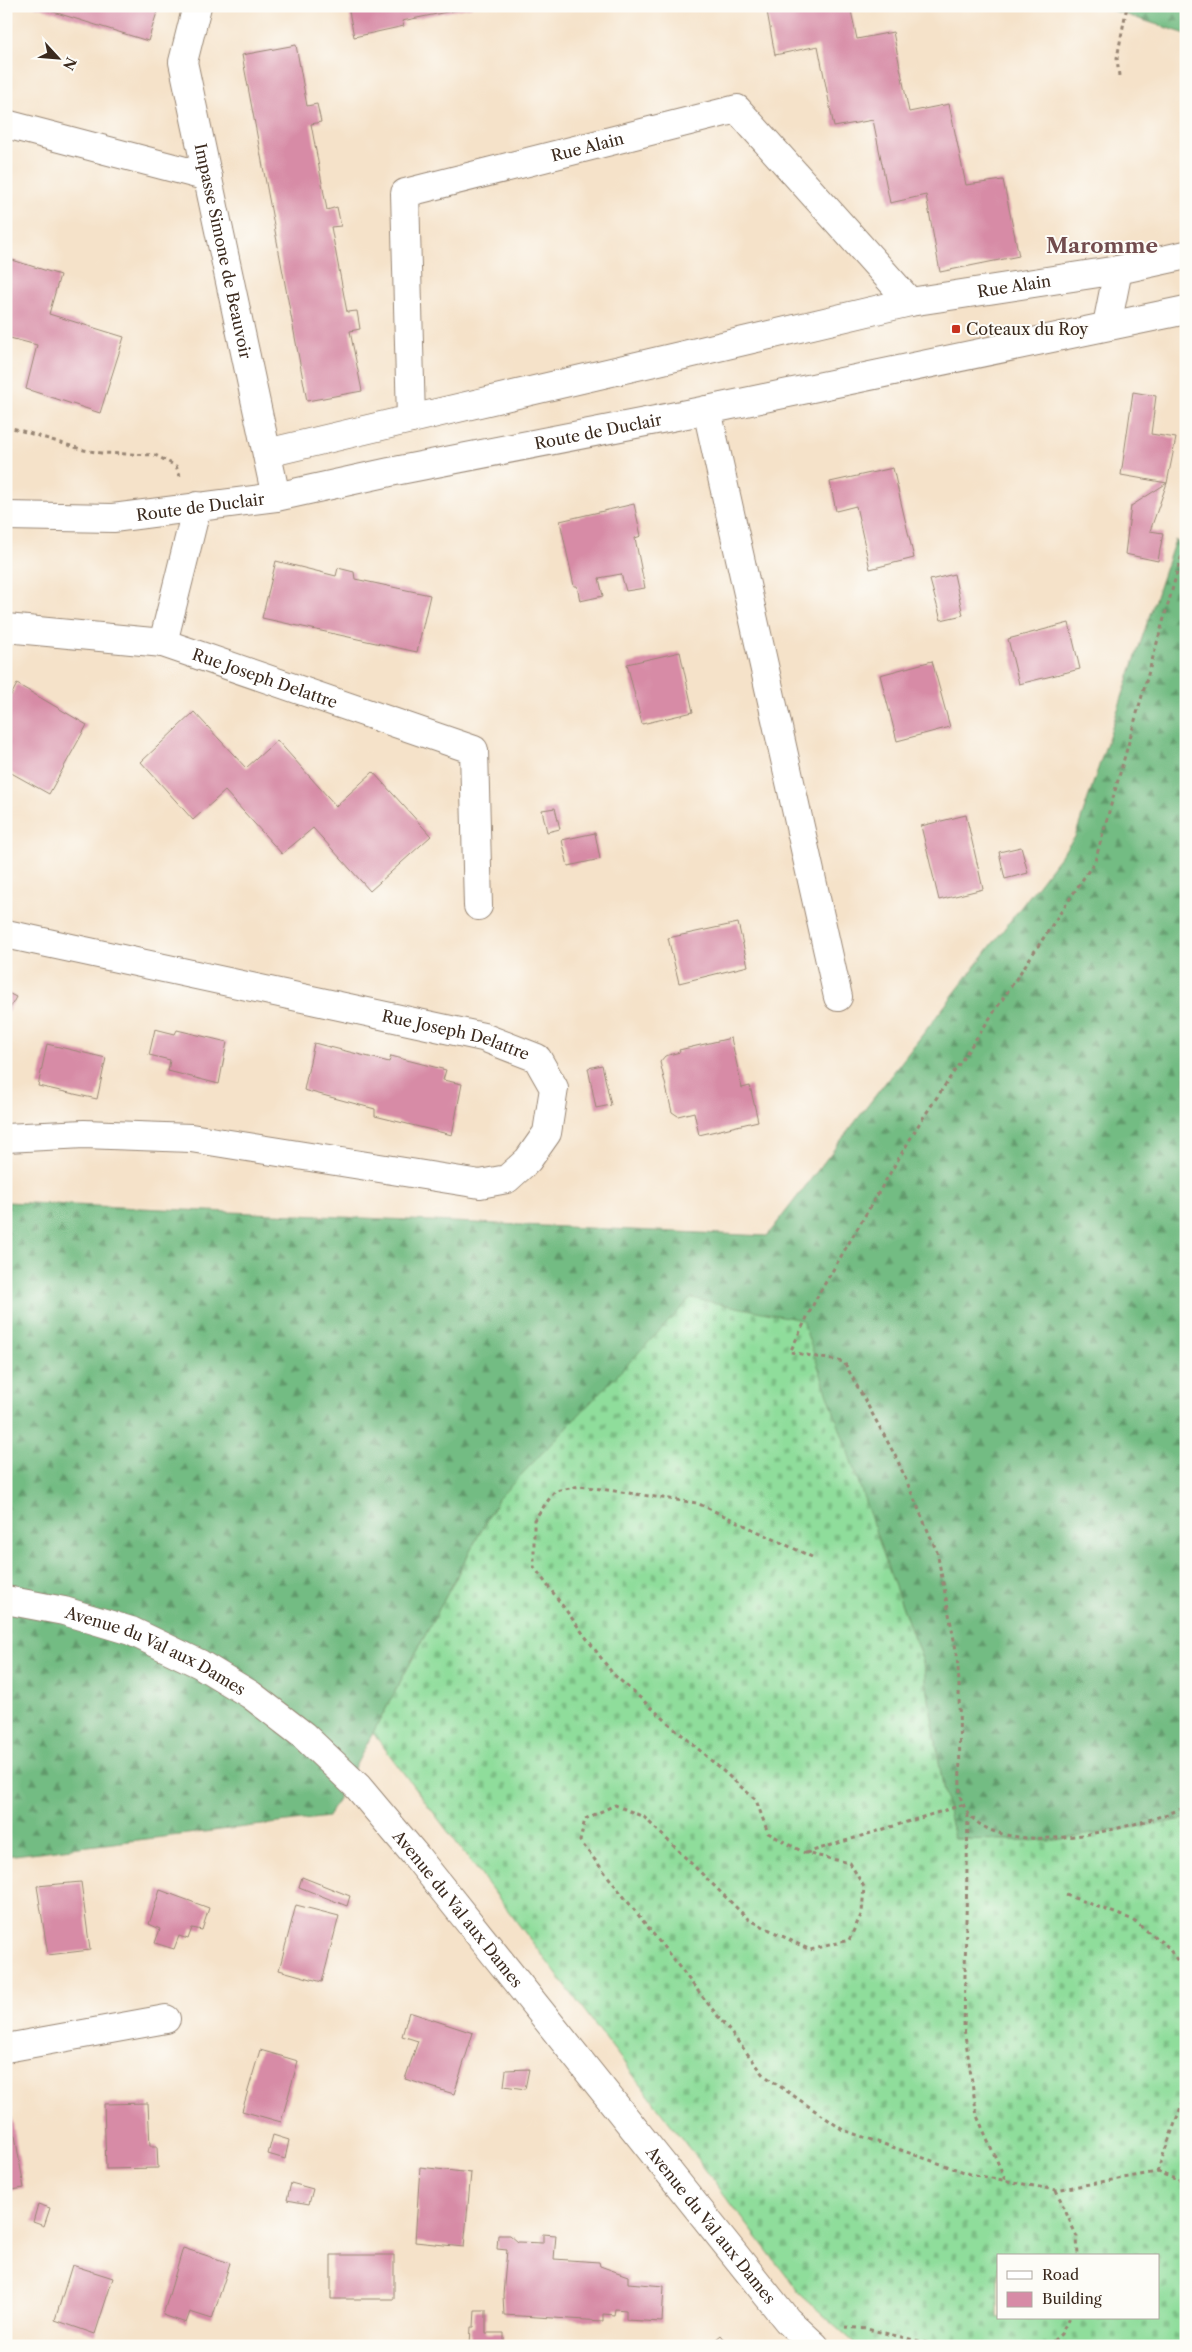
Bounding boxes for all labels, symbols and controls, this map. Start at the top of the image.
north arrow [32,32,82,82]
text: N [59,54,80,73]
street label: Rue Alain [549,128,626,166]
street label: Impasse Simone de Beauvoir [191,141,256,361]
district label: Maromme [1046,233,1158,258]
street label: Rue Alain [976,270,1052,302]
place label: Coteaux du Roy [966,319,1089,339]
marker: Coteaux du Roy [950,323,962,335]
street label: Route de Duclair [533,409,664,454]
street label: Route de Duclair [135,489,266,525]
street label: Rue Joseph Delattre [190,644,340,712]
street label: Rue Joseph Delattre [380,1005,532,1064]
street label: Avenue du Val aux Dames [62,1602,249,1699]
street label: Avenue du Val aux Dames [388,1825,527,1991]
street label: Avenue du Val aux Dames [641,2141,780,2308]
legend [997,2254,1160,2320]
text: Road [1042,2265,1079,2284]
text: Building [1042,2289,1102,2308]

